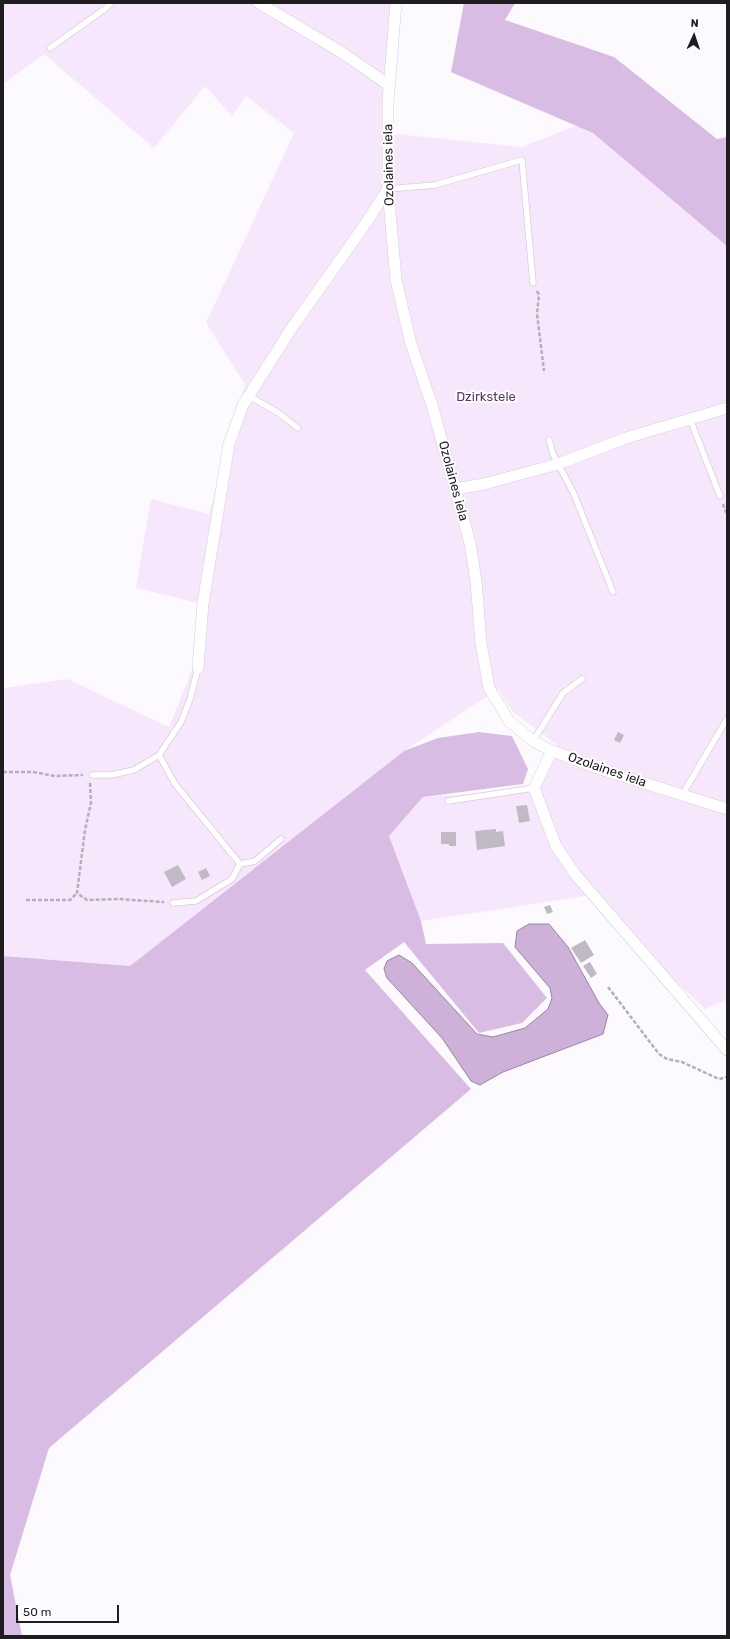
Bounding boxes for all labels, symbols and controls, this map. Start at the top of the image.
north arrow [674,16,714,56]
text: N [690,17,699,30]
street label: Ozolaines iela [380,124,398,206]
park label: Dzirkstele [456,389,516,405]
street label: Ozolaines iela [435,439,471,523]
street label: Ozolaines iela [566,749,648,791]
scale bar [18,1597,121,1623]
text: 50 m [23,1605,51,1619]

